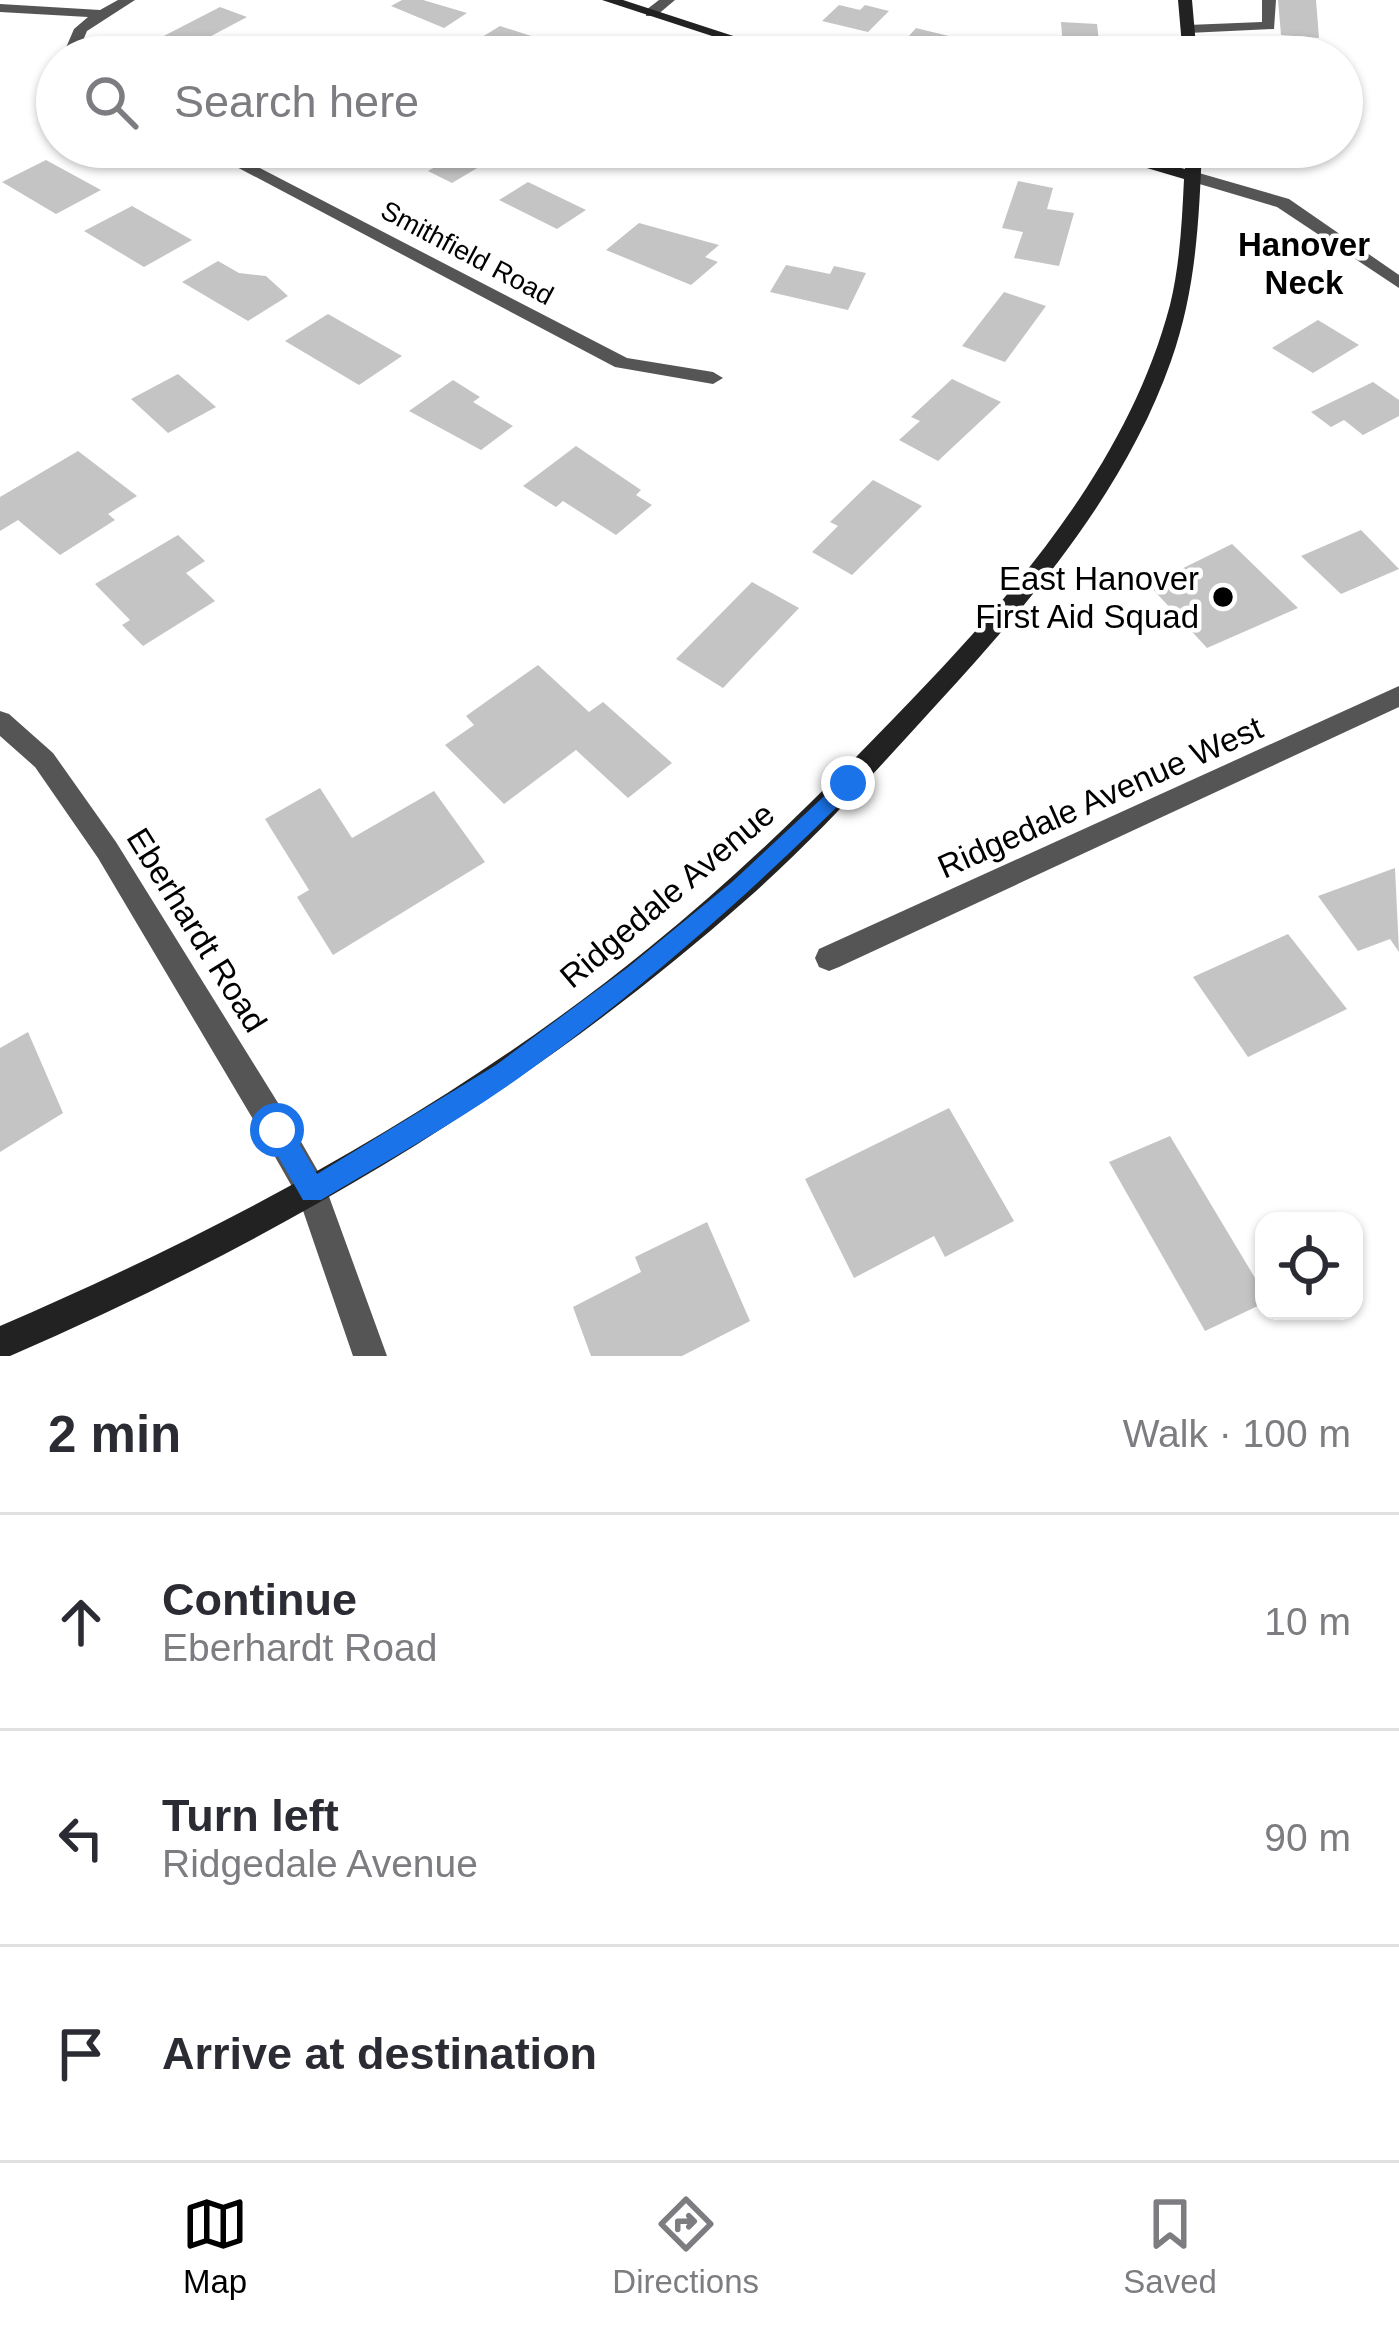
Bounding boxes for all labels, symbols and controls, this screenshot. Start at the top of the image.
search box [36,36,1363,168]
icon: search [78,69,144,135]
text: Search here [174,76,419,127]
street label: Smithfield Road [376,195,558,311]
district label: Hanover Neck [1238,226,1370,301]
place label: East Hanover First Aid Squad [975,560,1199,635]
marker: East Hanover First Aid Squad [1210,584,1236,610]
street label: Ridgedale Avenue West [932,709,1268,885]
route end [821,756,875,810]
street label: Ridgedale Avenue [553,795,781,995]
street label: Eberhardt Road [120,821,274,1039]
route start [250,1103,304,1157]
map controls [1255,1212,1363,1320]
button: locate [1255,1212,1363,1320]
text: 2 min [48,1406,181,1463]
text: Walk · 100 m [1123,1412,1351,1455]
text: Continue [162,1574,357,1625]
icon: ahead [48,1589,114,1655]
text: 10 m [1264,1600,1351,1643]
text: Eberhardt Road [162,1626,437,1669]
text: Turn left [162,1790,339,1841]
icon: left [48,1805,114,1871]
text: 90 m [1264,1816,1351,1859]
text: Ridgedale Avenue [162,1842,478,1885]
icon: arrive [48,2021,114,2087]
text: Arrive at destination [162,2028,597,2079]
tab: Map [182,2191,248,2301]
tab: Directions [612,2191,759,2301]
tab: Saved [1123,2191,1217,2301]

